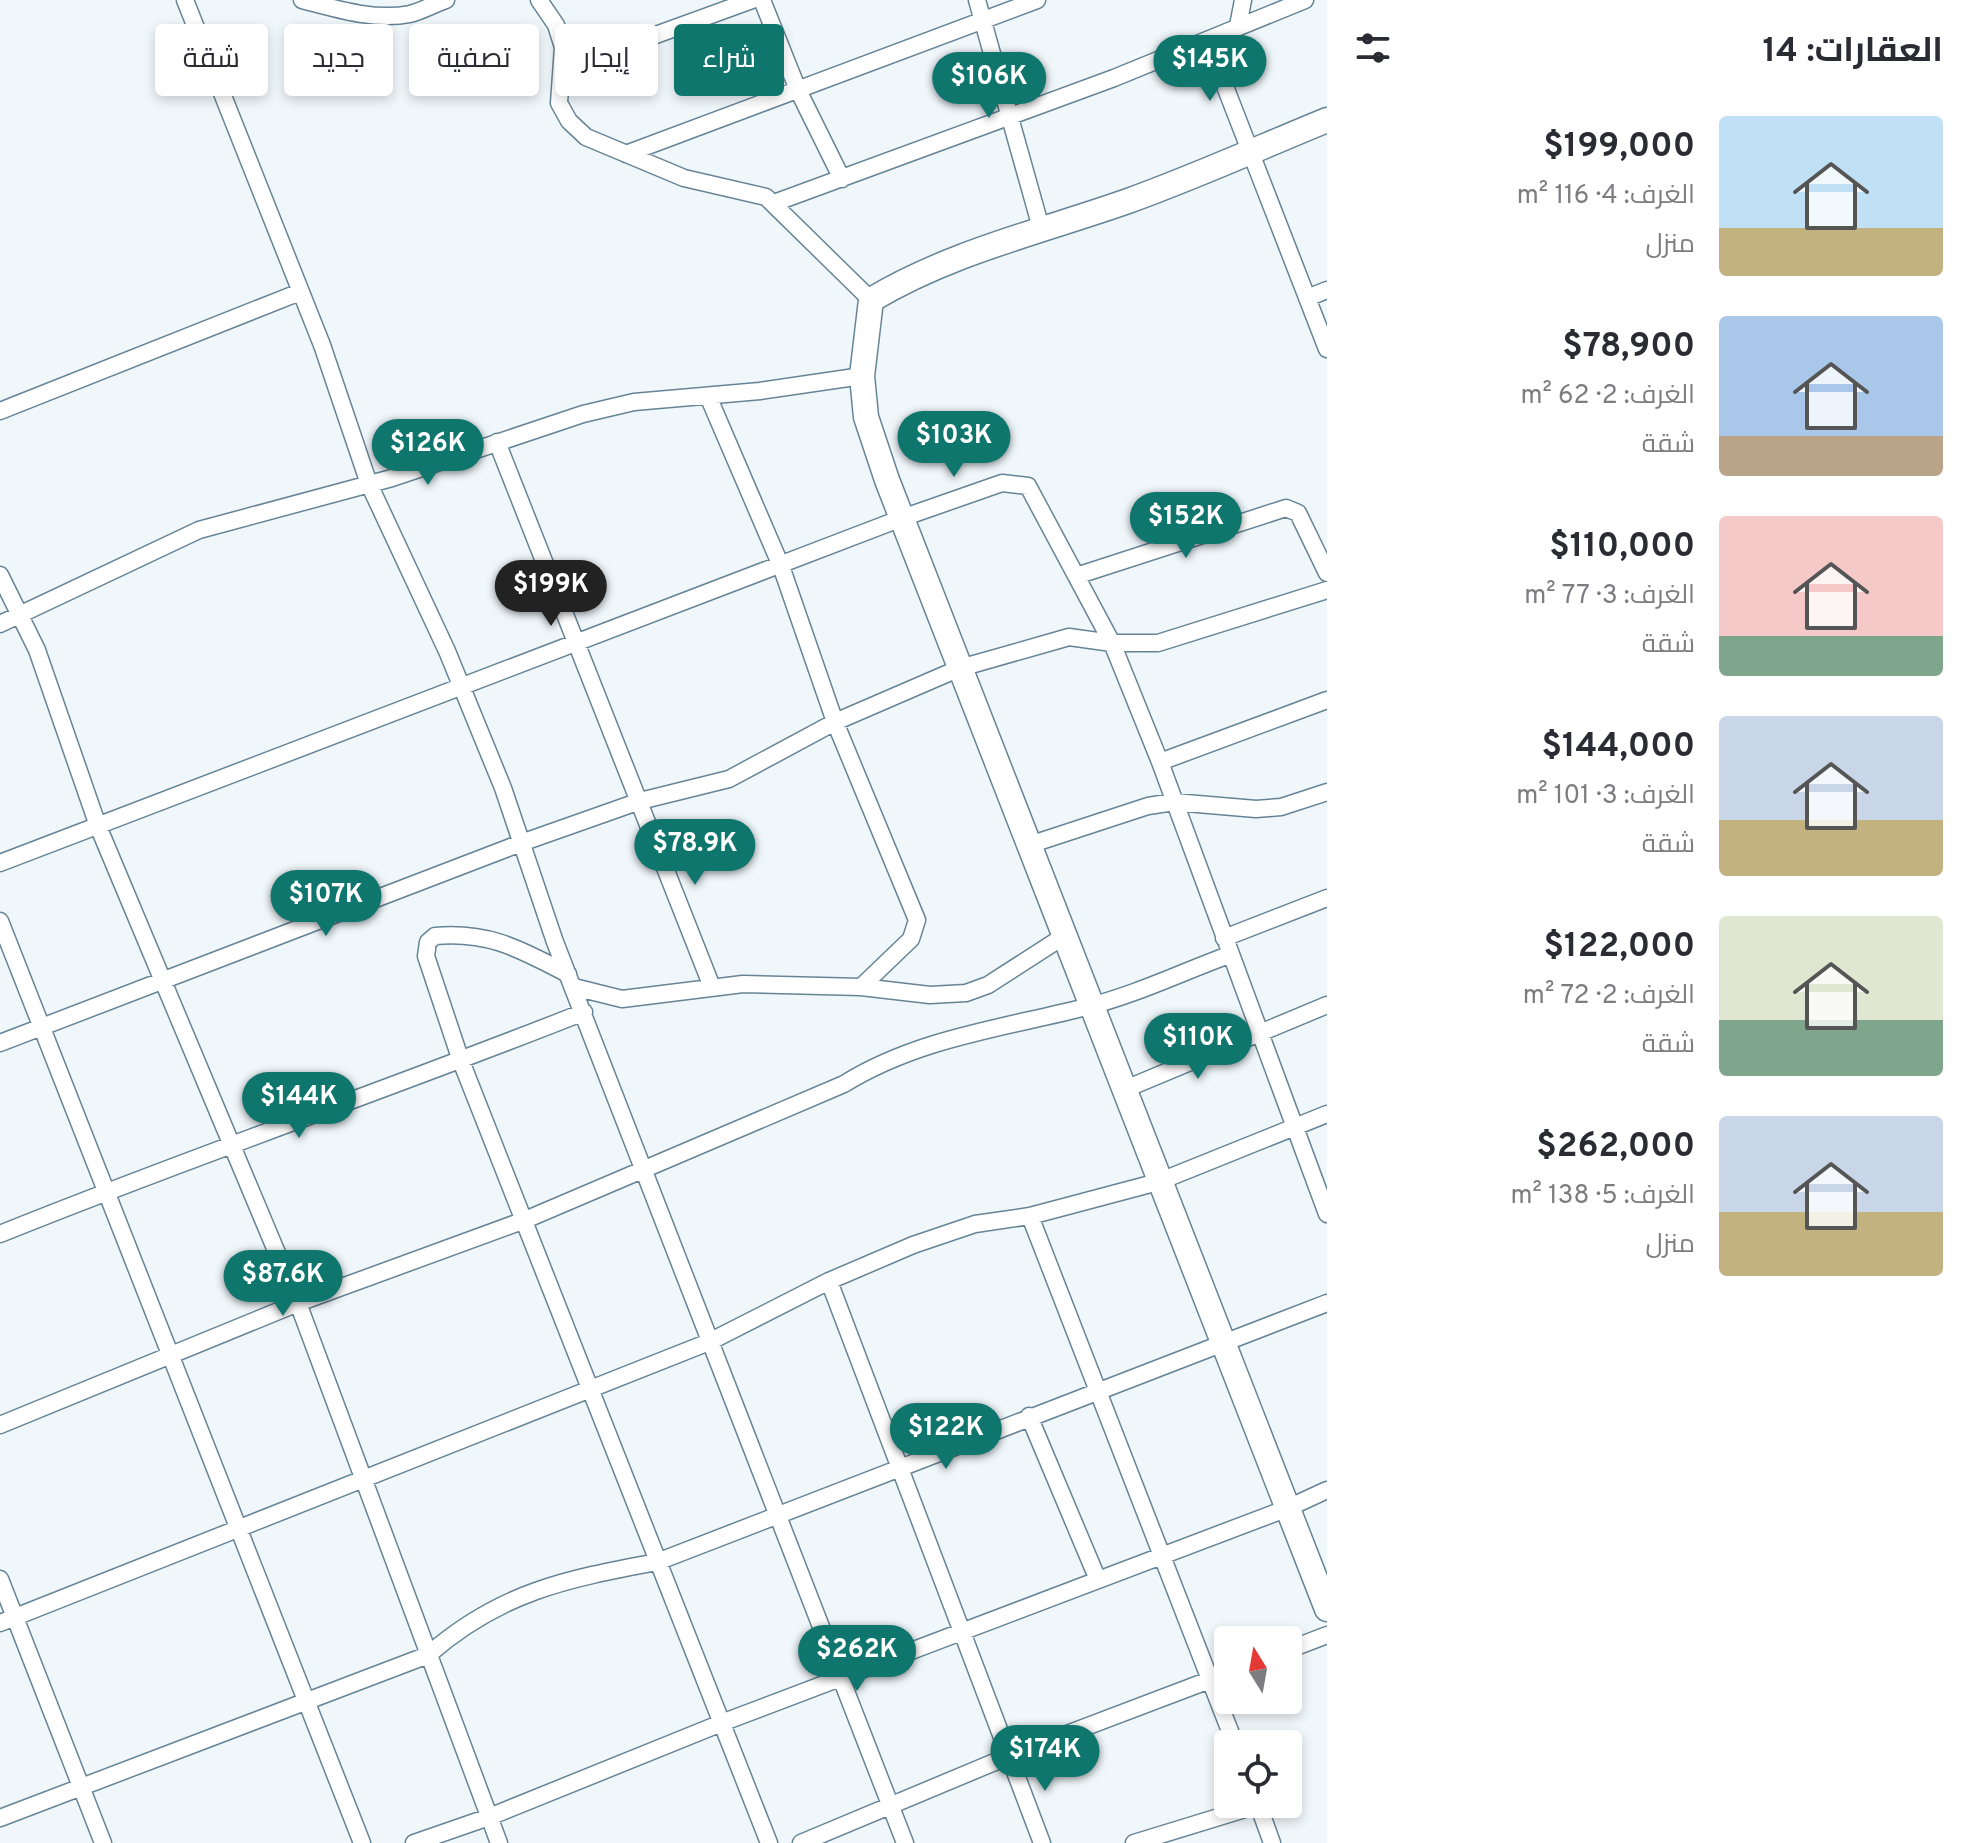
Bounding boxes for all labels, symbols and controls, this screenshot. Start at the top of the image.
chip: شقة [155,24,268,96]
chip: جديد [284,24,393,96]
chip: تصفية [409,24,539,96]
chip: إيجار [555,24,658,96]
chip: شراء [674,24,784,96]
icon: filters [1351,26,1395,70]
text: العقارات: 14 [1762,31,1943,74]
pin: $145K [1154,35,1266,103]
text: $145K [1171,44,1249,77]
pin: $106K [933,52,1045,120]
text: $106K [950,61,1028,94]
text: $199,000 [1543,126,1695,169]
icon: home [1783,148,1879,244]
text: الغرف: 4 · 116 m² [1517,180,1695,213]
text: منزل [1646,229,1695,262]
text: $78,900 [1562,326,1695,369]
icon: home [1783,348,1879,444]
text: الغرف: 2 · 62 m² [1521,380,1695,413]
pin: $103K [898,411,1010,479]
pin: $126K [372,419,484,487]
text: $103K [915,420,993,453]
text: $126K [390,428,466,461]
text: شقة [1642,429,1695,462]
pin: $152K [1130,492,1242,560]
text: $152K [1148,501,1224,534]
text: $110,000 [1549,526,1695,569]
icon: home [1783,548,1879,644]
pin: $199K [495,560,607,628]
text: $199K [513,569,589,602]
text: الغرف: 3 · 77 m² [1524,580,1695,613]
text: شقة [1642,629,1695,662]
text: $144,000 [1541,726,1695,769]
icon: home [1783,748,1879,844]
text: الغرف: 3 · 101 m² [1516,780,1695,813]
pin: $78.9K [630,819,760,887]
text: $78.9K [652,828,738,861]
text: شقة [1642,829,1695,862]
pin: $107K [270,870,382,938]
text: $107K [289,879,363,912]
text: $122,000 [1544,926,1695,969]
icon: home [1783,948,1879,1044]
text: الغرف: 2 · 72 m² [1523,980,1695,1013]
pin: $110K [1142,1013,1254,1081]
text: $110K [1162,1022,1234,1055]
text: شقة [1642,1029,1695,1062]
pin: $144K [243,1072,355,1140]
text: $144K [260,1081,338,1114]
text: $262,000 [1536,1126,1695,1169]
icon: home [1783,1148,1879,1244]
text: الغرف: 5 · 138 m² [1510,1180,1695,1213]
text: منزل [1646,1229,1695,1262]
pin: $87.6K [218,1250,348,1318]
text: $87.6K [242,1259,324,1292]
pin: $122K [890,1403,1002,1471]
text: $122K [908,1412,984,1445]
pin: $262K [801,1625,913,1693]
north arrow [1214,1626,1302,1714]
map controls [1214,1626,1302,1818]
text: $262K [816,1634,898,1667]
pin: $174K [989,1725,1101,1793]
button: locate [1214,1730,1302,1818]
text: $174K [1009,1734,1081,1767]

